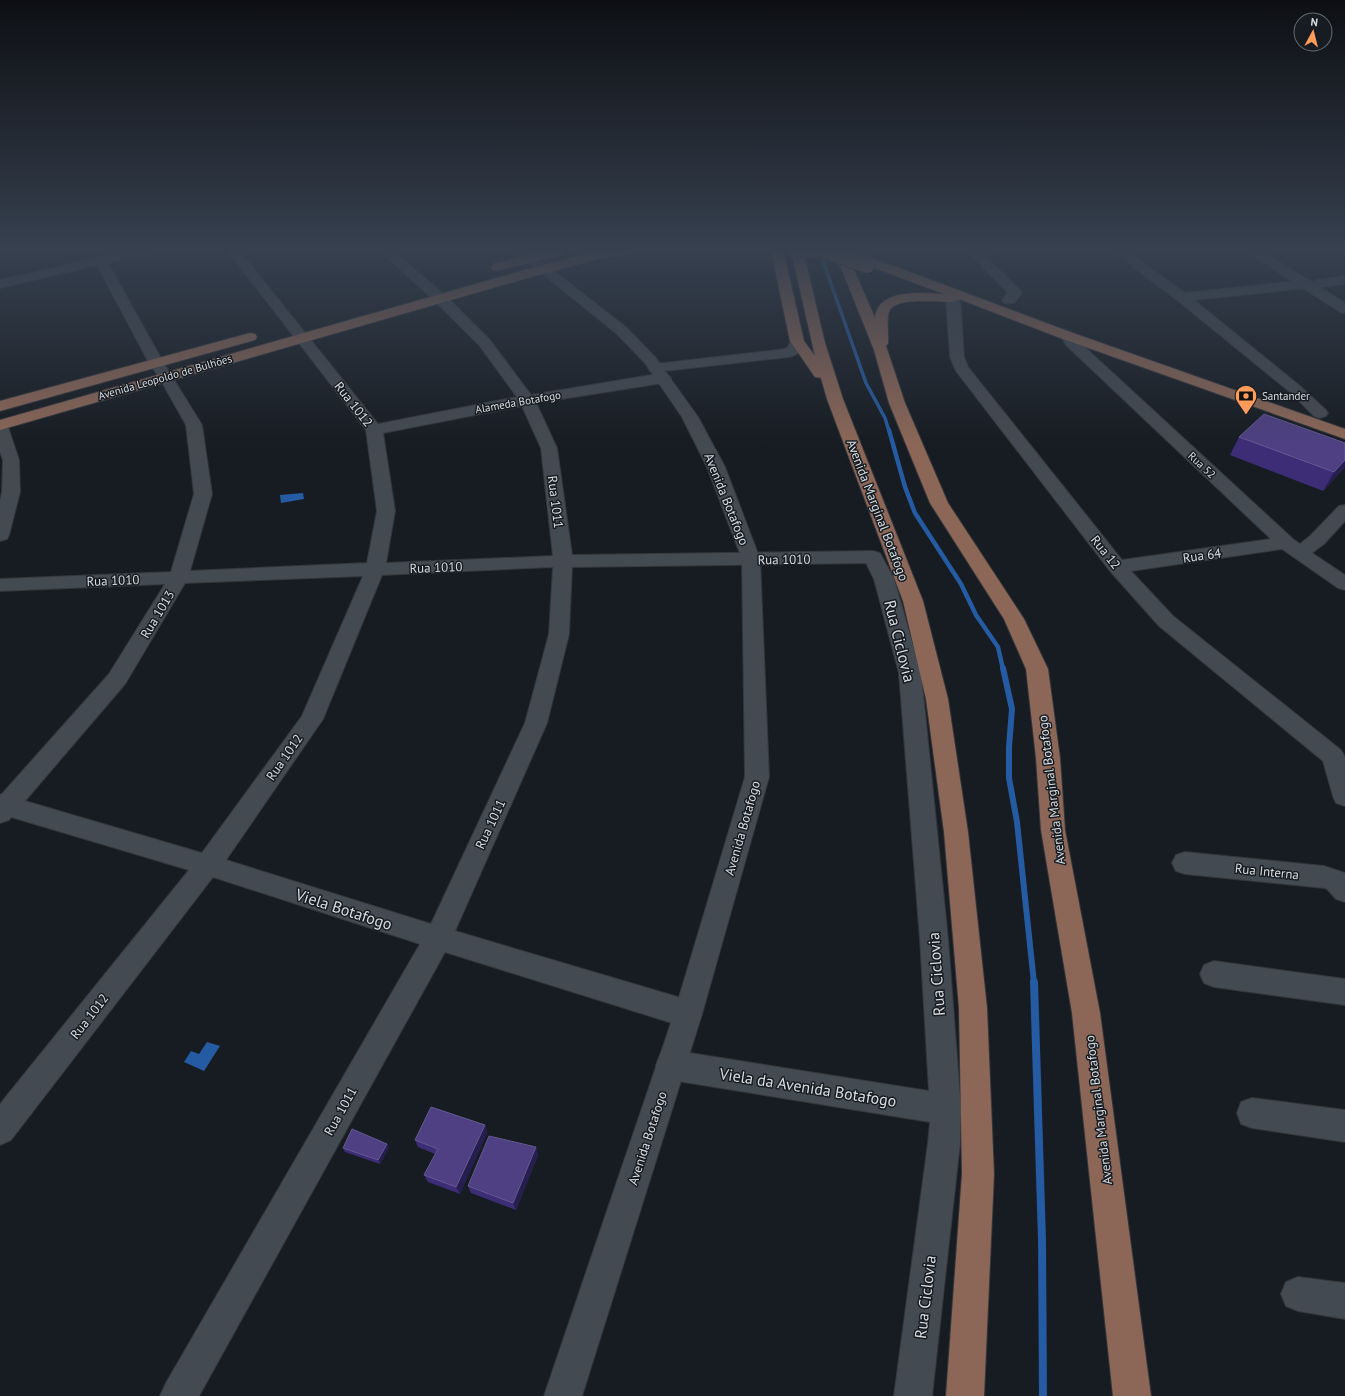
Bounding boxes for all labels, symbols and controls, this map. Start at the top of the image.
north arrow [1293,12,1333,52]
text: N [1310,15,1319,29]
street label: Avenida Leopoldo de Bulhões [97,351,234,403]
street label: Rua 1012 [331,378,377,430]
bank icon: Santander [1233,383,1259,416]
street label: Alameda Botafogo [474,388,562,416]
place label: Santander [1262,389,1310,403]
street label: Avenida Marginal Botafogo [843,437,912,583]
street label: Rua 52 [1185,449,1219,481]
street label: Avenida Botafogo [700,451,753,548]
street label: Rua 1011 [544,475,567,529]
street label: Rua 12 [1087,532,1124,573]
street label: Rua 64 [1182,544,1222,567]
street label: Rua 1010 [757,551,811,568]
street label: Rua 1010 [409,558,463,577]
street label: Rua 1010 [86,571,140,590]
street label: Rua 1013 [137,587,178,641]
street label: Rua Ciclovia [880,598,920,684]
street label: Avenida Marginal Botafogo [1034,714,1069,866]
street label: Rua 1012 [262,731,307,784]
street label: Avenida Botafogo [721,779,764,877]
street label: Rua 1011 [472,797,509,852]
street label: Rua Interna [1234,860,1300,883]
street label: Viela Botafogo [292,884,395,934]
street label: Rua Ciclovia [923,931,949,1017]
street label: Rua 1012 [66,990,112,1042]
street label: Avenida Marginal Botafogo [1081,1034,1116,1186]
street label: Viela da Avenida Botafogo [717,1063,898,1111]
street label: Rua 1011 [320,1084,361,1138]
street label: Avenida Botafogo [624,1089,671,1187]
street label: Rua Ciclovia [910,1254,940,1340]

